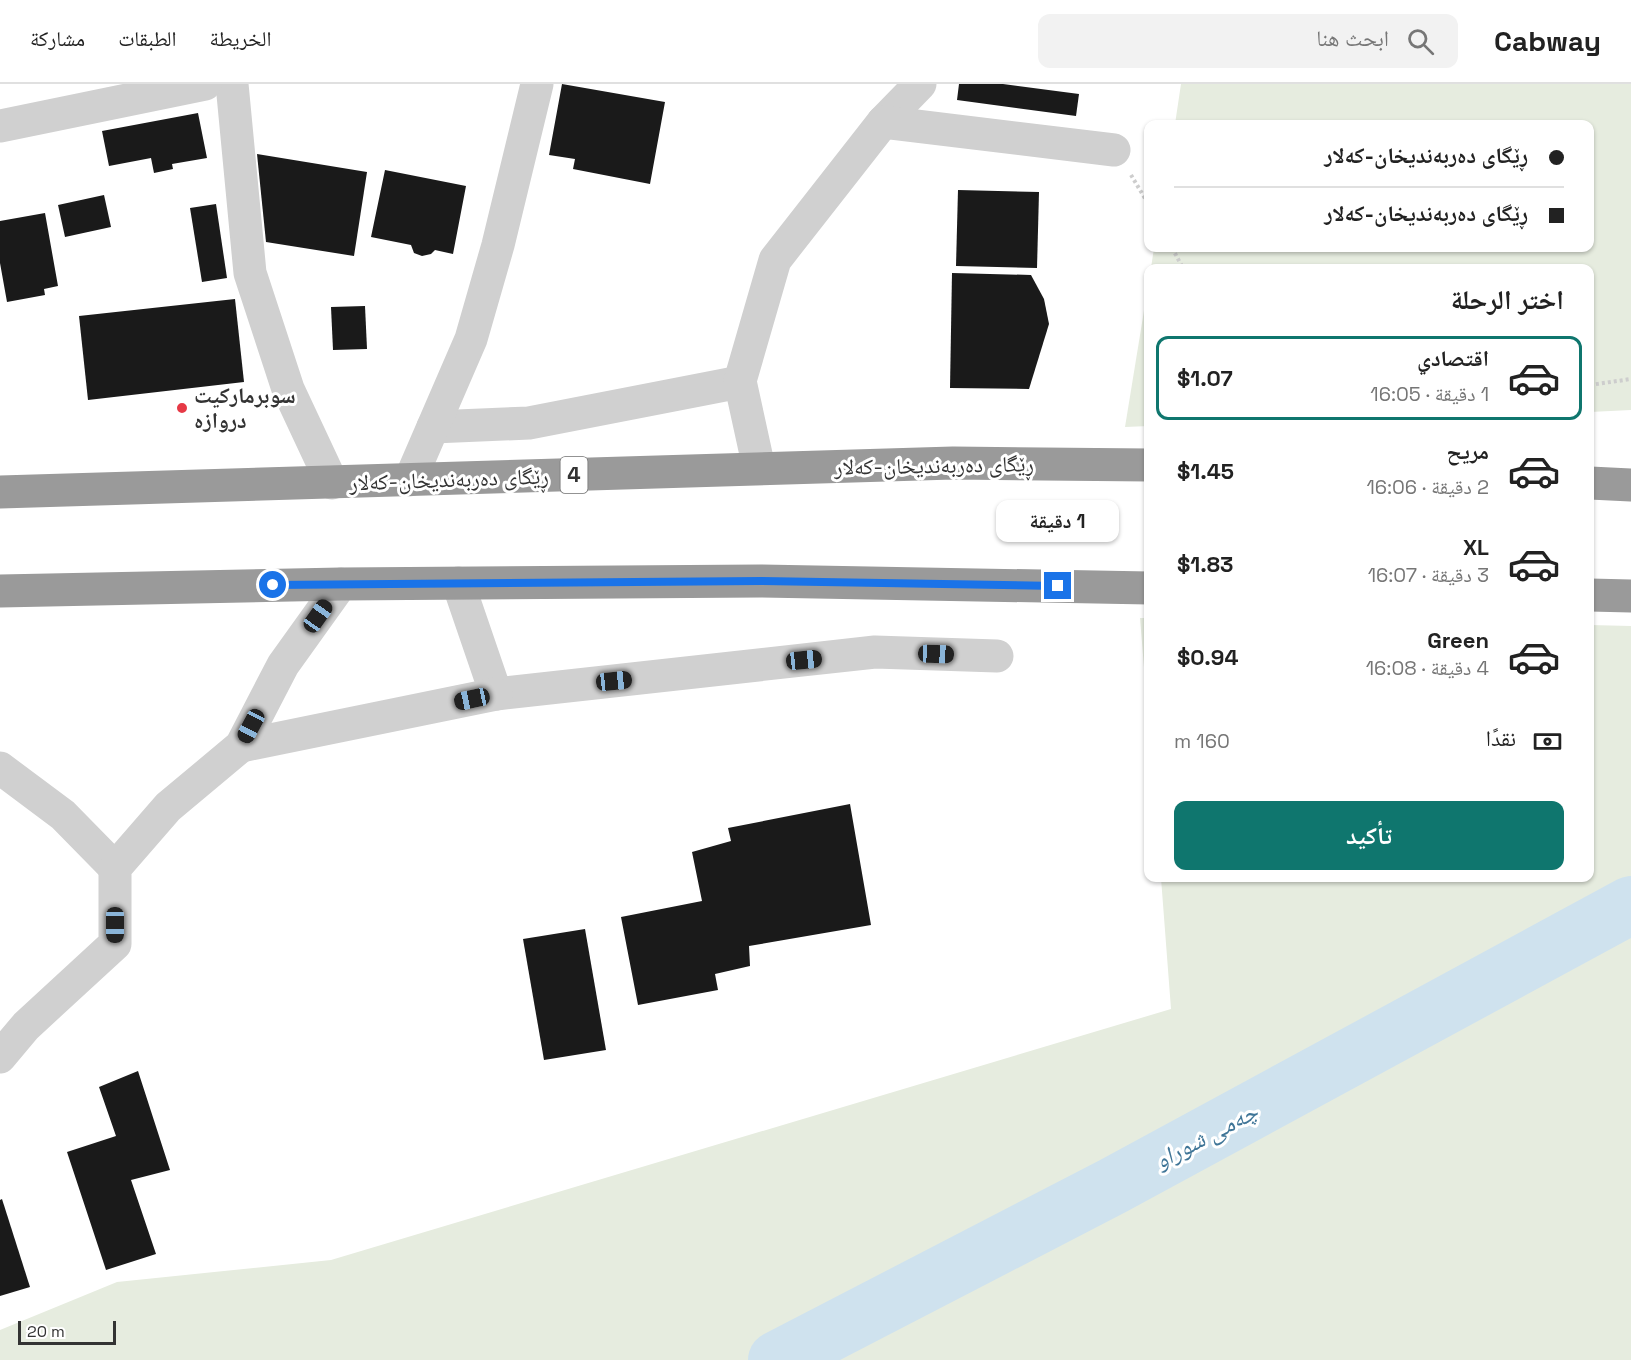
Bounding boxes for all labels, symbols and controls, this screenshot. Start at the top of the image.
search box [1038,14,1458,68]
text: Cabway [1494,23,1601,59]
text: ابحث هنا [1316,24,1389,52]
text: مشاركة [30,25,85,52]
text: الطبقات [118,25,177,52]
text: الخريطة [210,25,271,52]
icon: search [1404,25,1437,58]
text: ڕێگای دەربەندیخان-کەلار [1324,141,1528,169]
text: ڕێگای دەربەندیخان-کەلار [1324,199,1528,227]
text: اختر الرحلة [1451,282,1564,317]
text: اقتصادي [1417,344,1489,372]
icon: car [1507,351,1561,405]
text: $1.07 [1177,364,1233,392]
place label: سوبرماركيت دروازه [194,381,296,434]
text: 1 دقيقة · 16:05 [1370,381,1489,407]
marker: سوبرماركيت دروازه [175,401,189,415]
text: مريح [1446,437,1489,465]
icon: car [1507,444,1561,498]
street label: ڕێگای دەربەندیخان-کەلار [833,449,1034,484]
road number: 4 [560,457,588,493]
text: $1.45 [1177,457,1234,485]
street label: ڕێگای دەربەندیخان-کەلار [348,462,549,500]
text: 2 دقيقة · 16:06 [1366,474,1489,500]
callout: 1 دقيقة [996,499,1120,541]
text: 1 دقيقة [1029,508,1086,534]
text: XL [1463,533,1489,561]
icon: car [1507,537,1561,591]
text: $1.83 [1177,550,1233,578]
text: 3 دقيقة · 16:07 [1368,562,1489,588]
route start [259,571,286,598]
route end [1044,572,1071,599]
car [300,596,336,636]
text: Green [1427,626,1489,654]
icon: car [1507,630,1561,684]
text: $0.94 [1177,643,1238,671]
car [918,644,954,664]
car [785,649,823,671]
text: 4 دقيقة · 16:08 [1366,655,1489,681]
car [595,670,633,692]
car [453,686,491,712]
car [235,706,267,746]
text: نقدًا [1486,724,1516,752]
icon: cash [1531,725,1564,758]
text: 160 m [1174,728,1230,754]
button: تأكيد [1174,801,1564,870]
car [106,907,124,943]
water label: چەمی شوراو [1148,1095,1264,1176]
scale bar [18,1318,116,1346]
text: 20 m [27,1321,65,1342]

